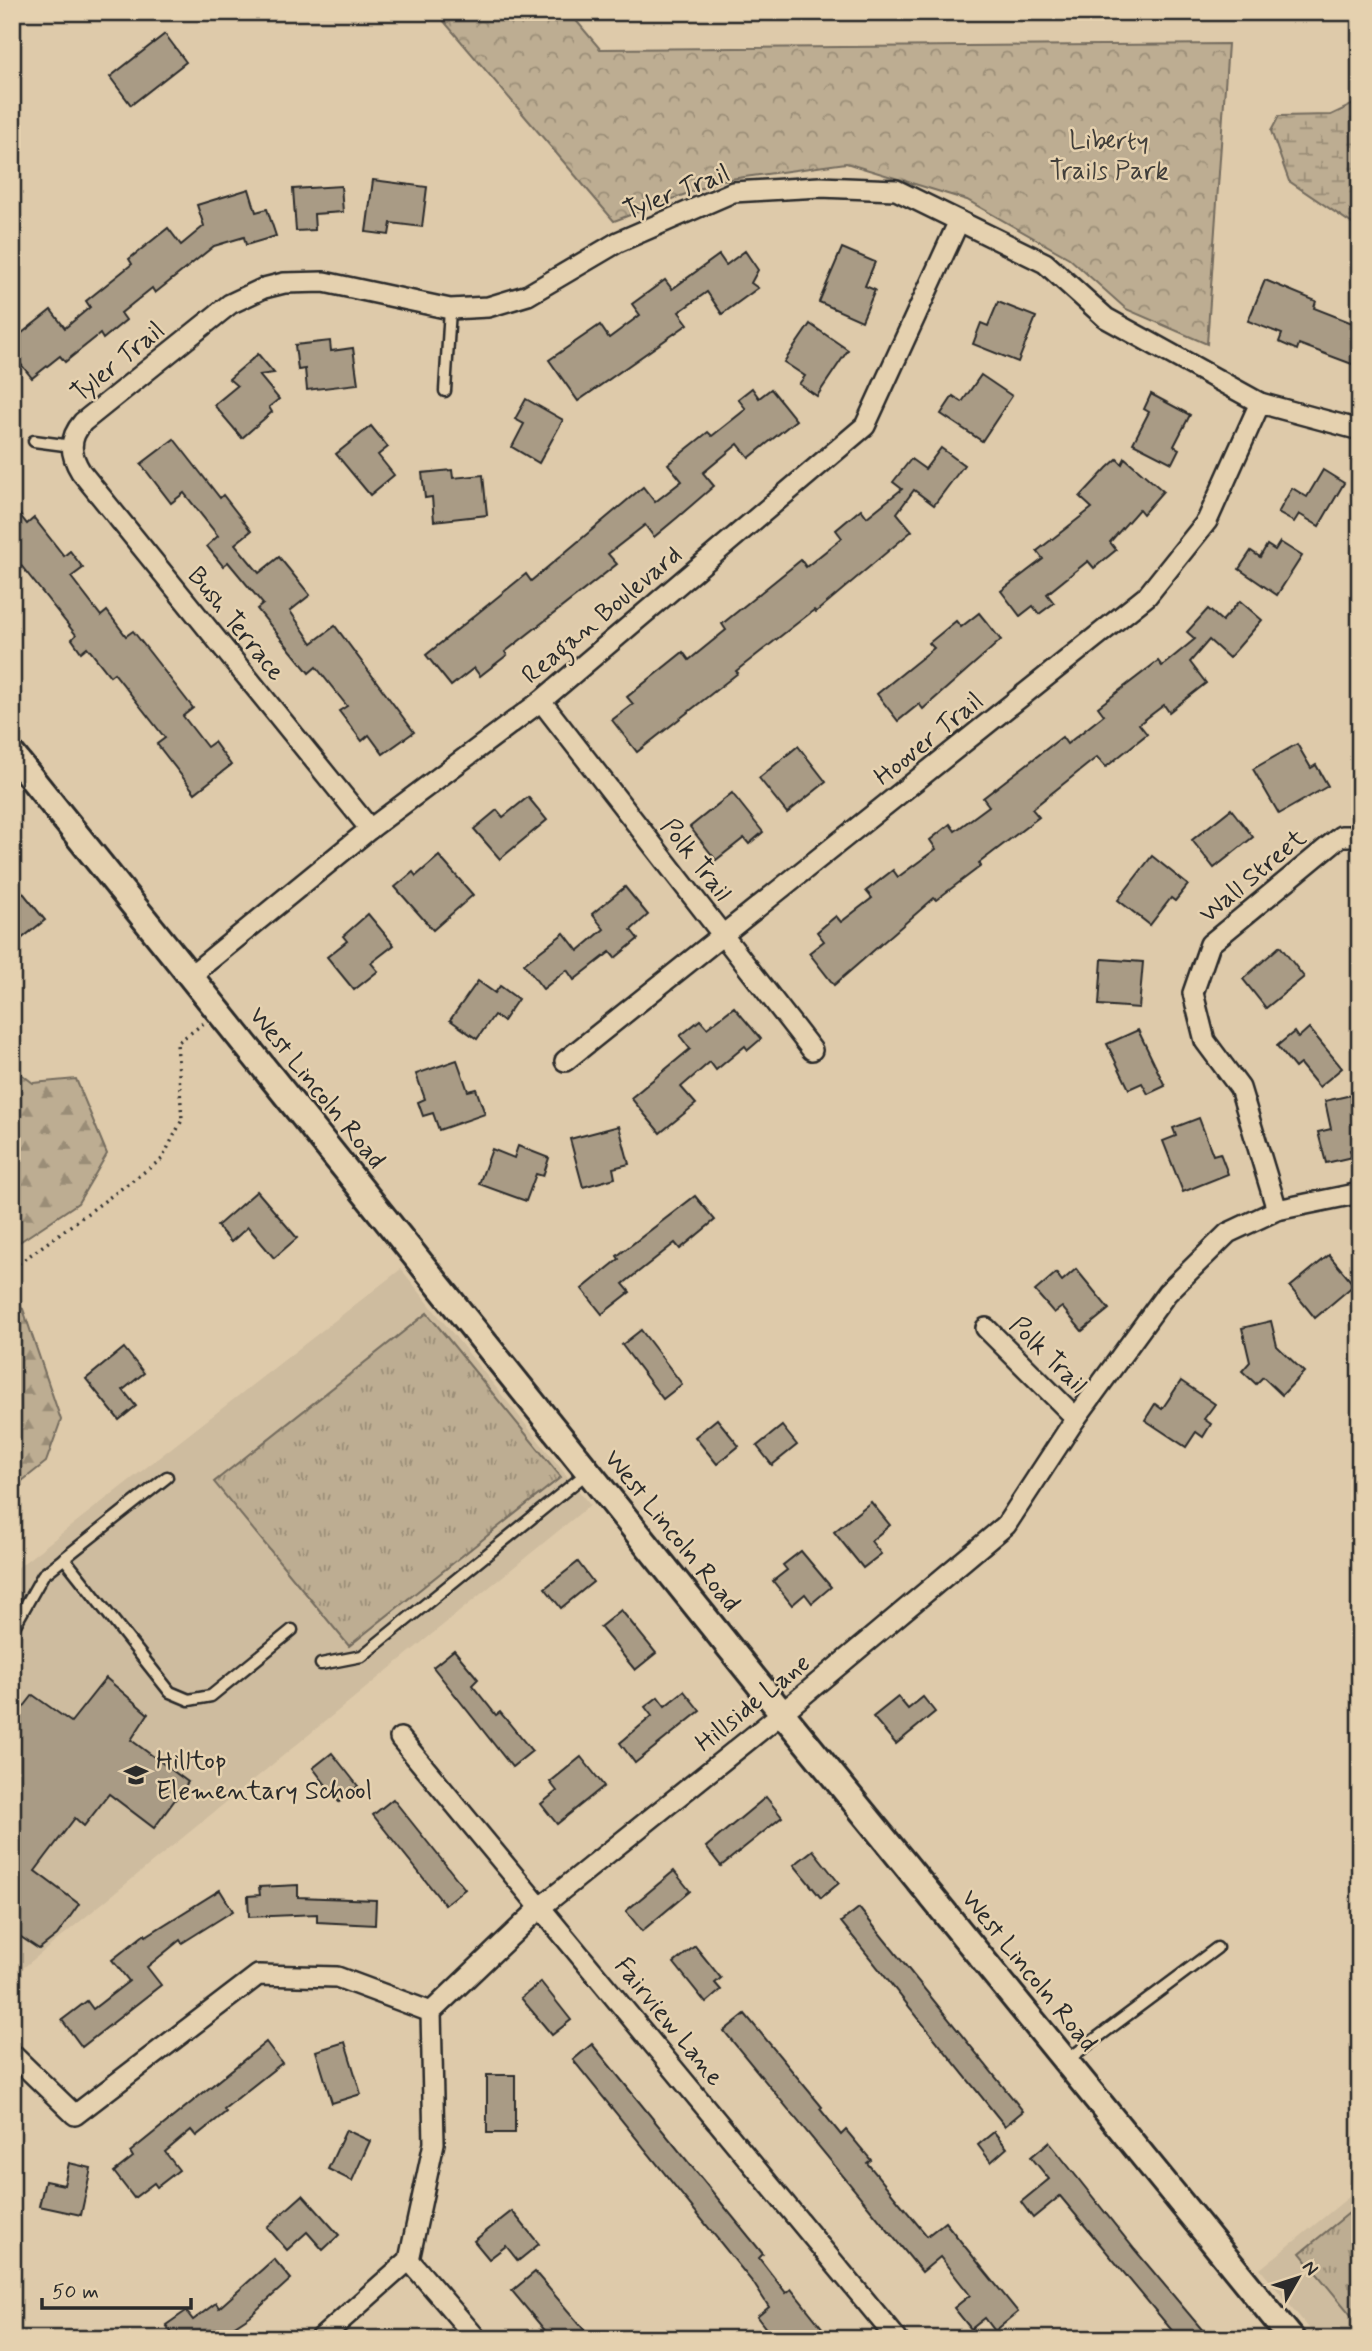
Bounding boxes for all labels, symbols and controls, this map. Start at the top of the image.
park label: Liberty Trails Park [1049,125,1169,189]
street label: Tyler Trail [619,157,735,229]
street label: Tyler Trail [64,314,172,411]
street label: Reagan Boulevard [515,539,691,695]
street label: Bush Terrace [179,560,292,688]
street label: Hoover Trail [868,685,991,794]
street label: Polk Trail [652,812,739,909]
street label: Wall Street [1193,822,1314,931]
street label: West Lincoln Road [240,1000,392,1176]
street label: Polk Trail [1001,1309,1094,1402]
street label: West Lincoln Road [595,1443,747,1619]
street label: Hillside Lane [689,1647,818,1760]
place label: Hilltop Elementary School [156,1745,372,1809]
school or university icon: Hilltop Elementary School [122,1761,150,1789]
street label: West Lincoln Road [952,1883,1104,2059]
street label: Fairview Lane [606,1951,731,2094]
north arrow [1264,2242,1334,2312]
text: N [1296,2255,1324,2281]
scale bar [42,2267,191,2311]
text: 50 m [52,2278,99,2306]

